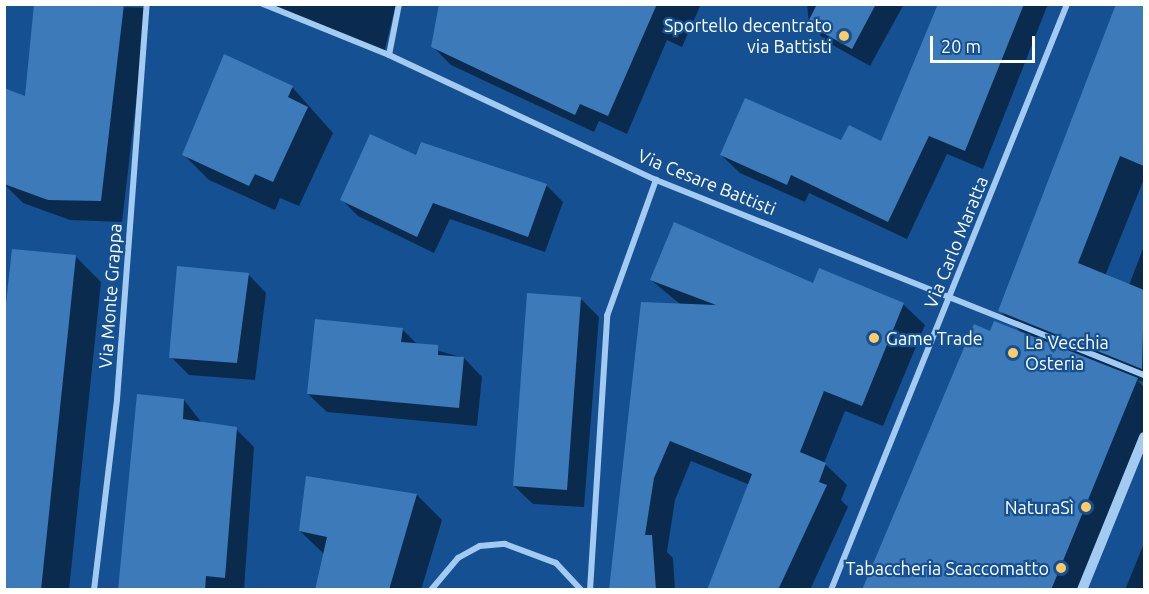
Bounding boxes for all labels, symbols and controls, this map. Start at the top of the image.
place label: Sportello decentrato via Battisti [664,15,832,57]
scale bar [933,24,1038,62]
marker: Sportello decentrato via Battisti [837,29,851,43]
text: 20 m [941,36,981,56]
street label: Via Cesare Battisti [635,144,779,220]
street label: Via Carlo Maratta [920,173,992,311]
street label: Via Monte Grappa [94,223,126,369]
place label: Game Trade [886,327,983,349]
marker: Game Trade [867,331,881,345]
place label: La Vecchia Osteria [1025,332,1109,374]
marker: La Vecchia Osteria [1006,346,1020,360]
place label: NaturaSì [1005,496,1074,518]
marker: NaturaSì [1079,500,1093,514]
place label: Tabaccheria Scaccomatto [846,557,1049,579]
marker: Tabaccheria Scaccomatto [1054,561,1068,575]

